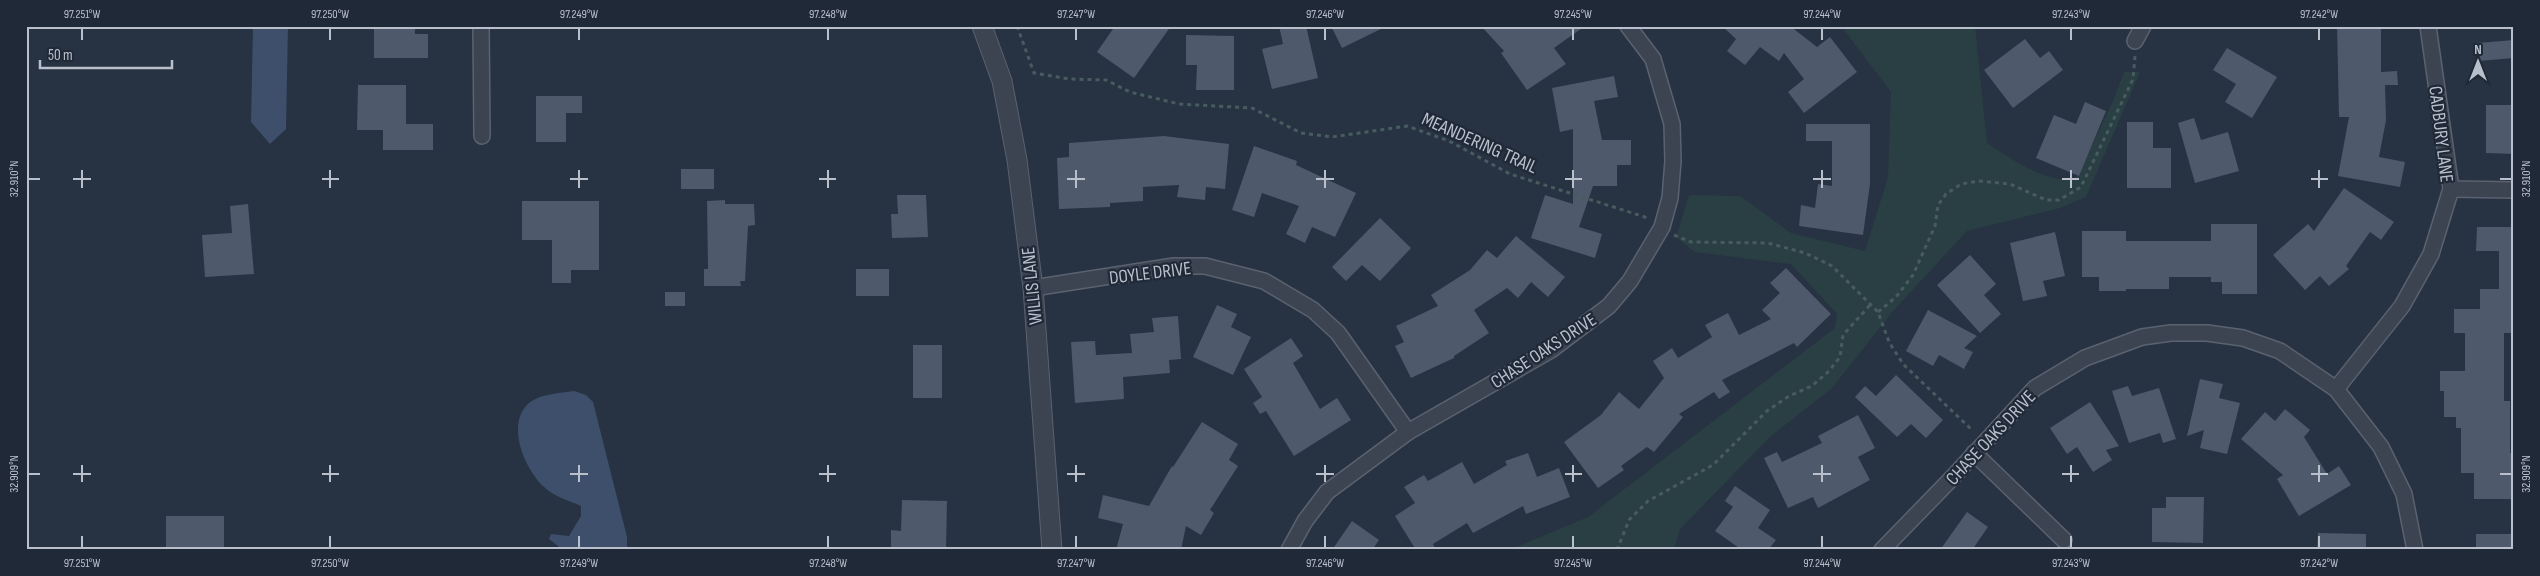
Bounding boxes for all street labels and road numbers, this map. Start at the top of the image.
street label: CADBURY LANE [2423,85,2458,184]
street label: MEANDERING TRAIL [1418,108,1541,179]
street label: WILLIS LANE [1017,246,1048,326]
street label: DOYLE DRIVE [1108,257,1193,290]
street label: CHASE OAKS DRIVE [1487,309,1601,394]
street label: CHASE OAKS DRIVE [1941,386,2041,490]

